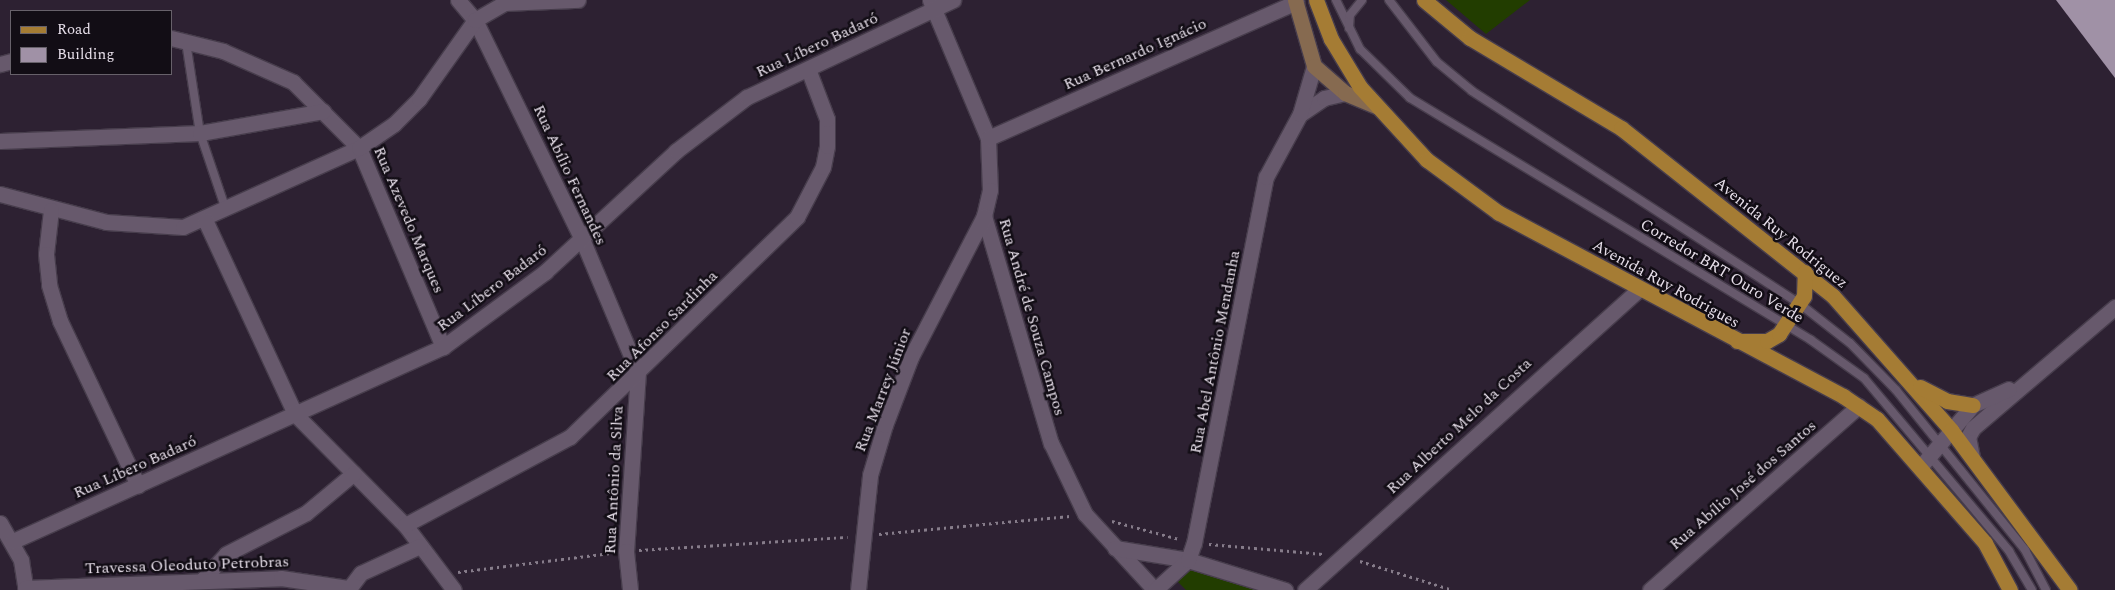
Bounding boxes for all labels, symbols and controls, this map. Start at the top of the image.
street label: Rua Líbero Badaró [753,8,881,82]
legend [10,10,172,75]
street label: Rua Bernardo Ignácio [1061,14,1209,94]
text: Road [57,18,91,41]
text: Building [57,43,114,66]
street label: Rua Abílio Fernandes [529,102,611,248]
street label: Rua Azevedo Marques [369,144,449,296]
street label: Avenida Ruy Rodriguez [1711,173,1851,293]
street label: Corredor BRT Ouro Verde [1637,215,1807,327]
street label: Rua André de Souza Campos [995,216,1069,418]
street label: Avenida Ruy Rodrigues [1589,236,1743,332]
street label: Rua Líbero Badaró [433,240,551,336]
street label: Rua Abel Antônio Mendanha [1186,249,1244,455]
street label: Rua Afonso Sardinha [602,266,722,386]
street label: Rua Marrey Júnior [851,325,915,455]
street label: Rua Alberto Melo da Costa [1383,354,1535,498]
street label: Rua Antônio da Silva [601,405,627,555]
street label: Rua Abílio José dos Santos [1666,416,1820,554]
street label: Rua Líbero Badaró [71,431,199,503]
street label: Travessa Oleoduto Petrobras [85,552,289,578]

